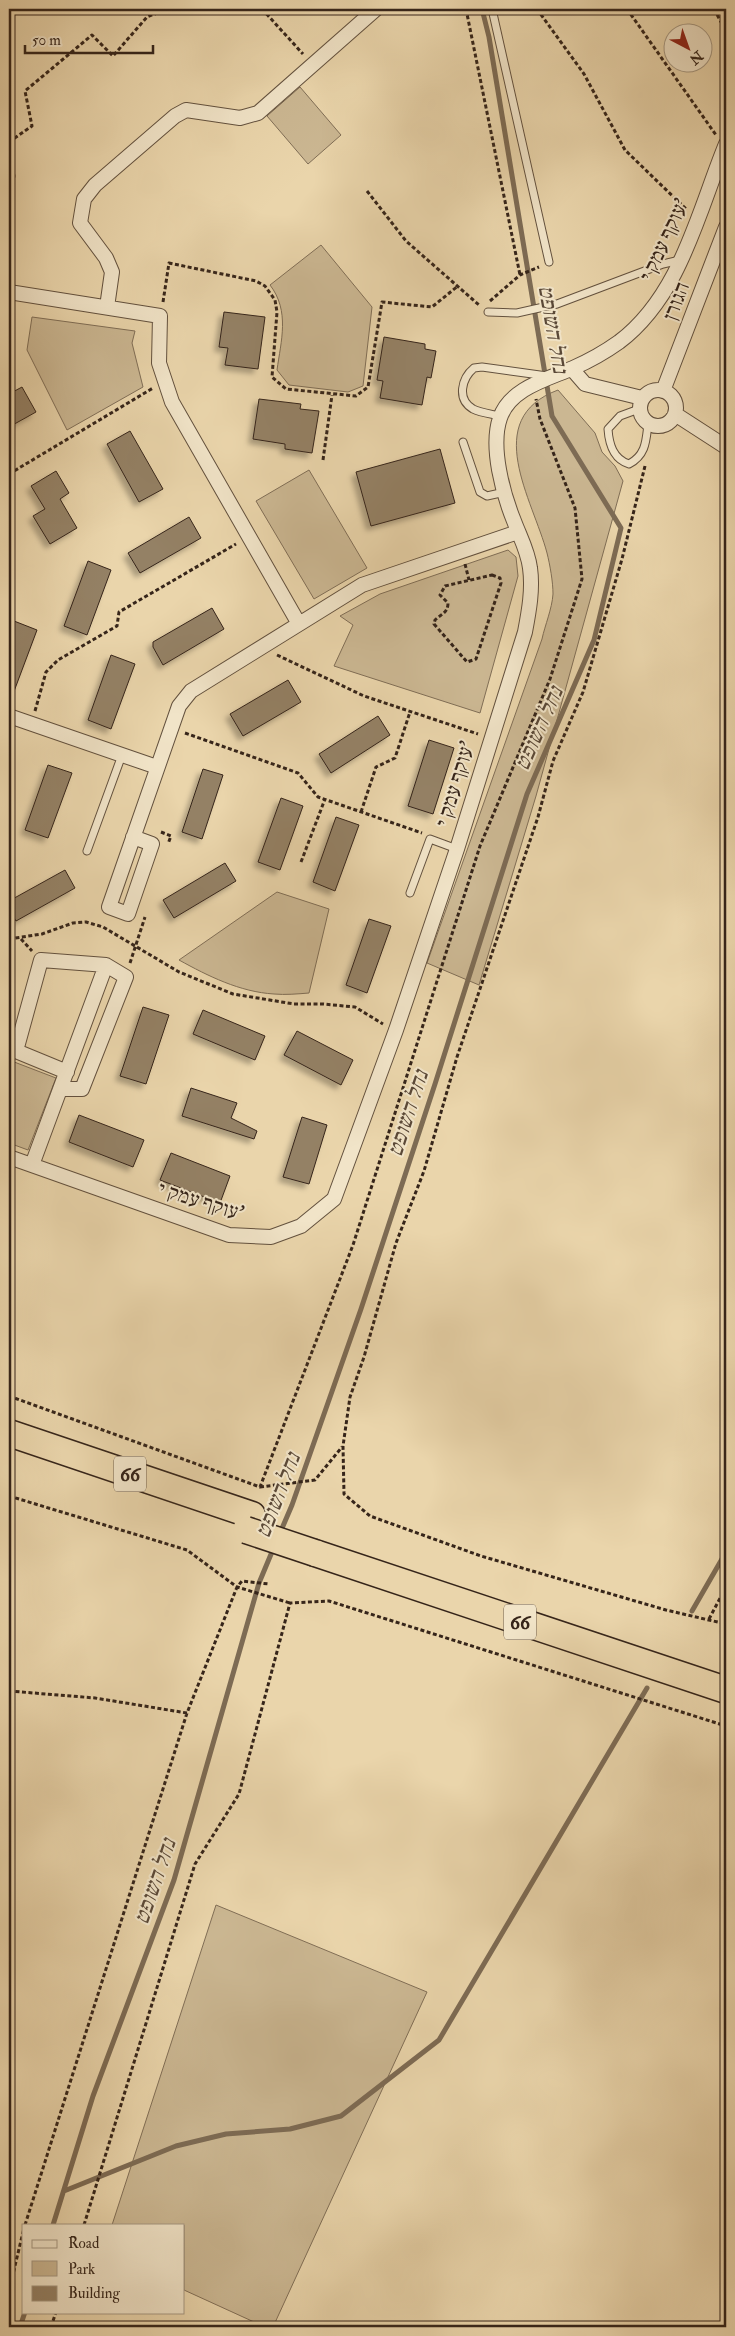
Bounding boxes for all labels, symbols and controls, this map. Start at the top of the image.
scale bar [25,22,152,54]
north arrow [662,22,712,72]
text: 50 m [32,31,61,50]
text: N [686,46,707,68]
street label: עוקף עמק י’ [634,195,695,286]
street label: הגורן [657,278,696,324]
water label: נחל השופט [532,283,575,377]
water label: נחל השופט [508,681,570,775]
street label: עוקף עמק י’ [430,738,481,830]
water label: נחל השופט [381,1065,435,1160]
street label: עוקף עמק י’ [155,1176,247,1227]
water label: נחל השופט [249,1447,307,1542]
road number: 66 [114,1456,146,1492]
road number: 66 [504,1604,536,1640]
water label: נחל השופט [127,1833,183,1928]
legend [22,2224,185,2314]
text: Road [68,2234,100,2253]
text: Park [68,2260,95,2279]
text: Building [68,2284,120,2303]

